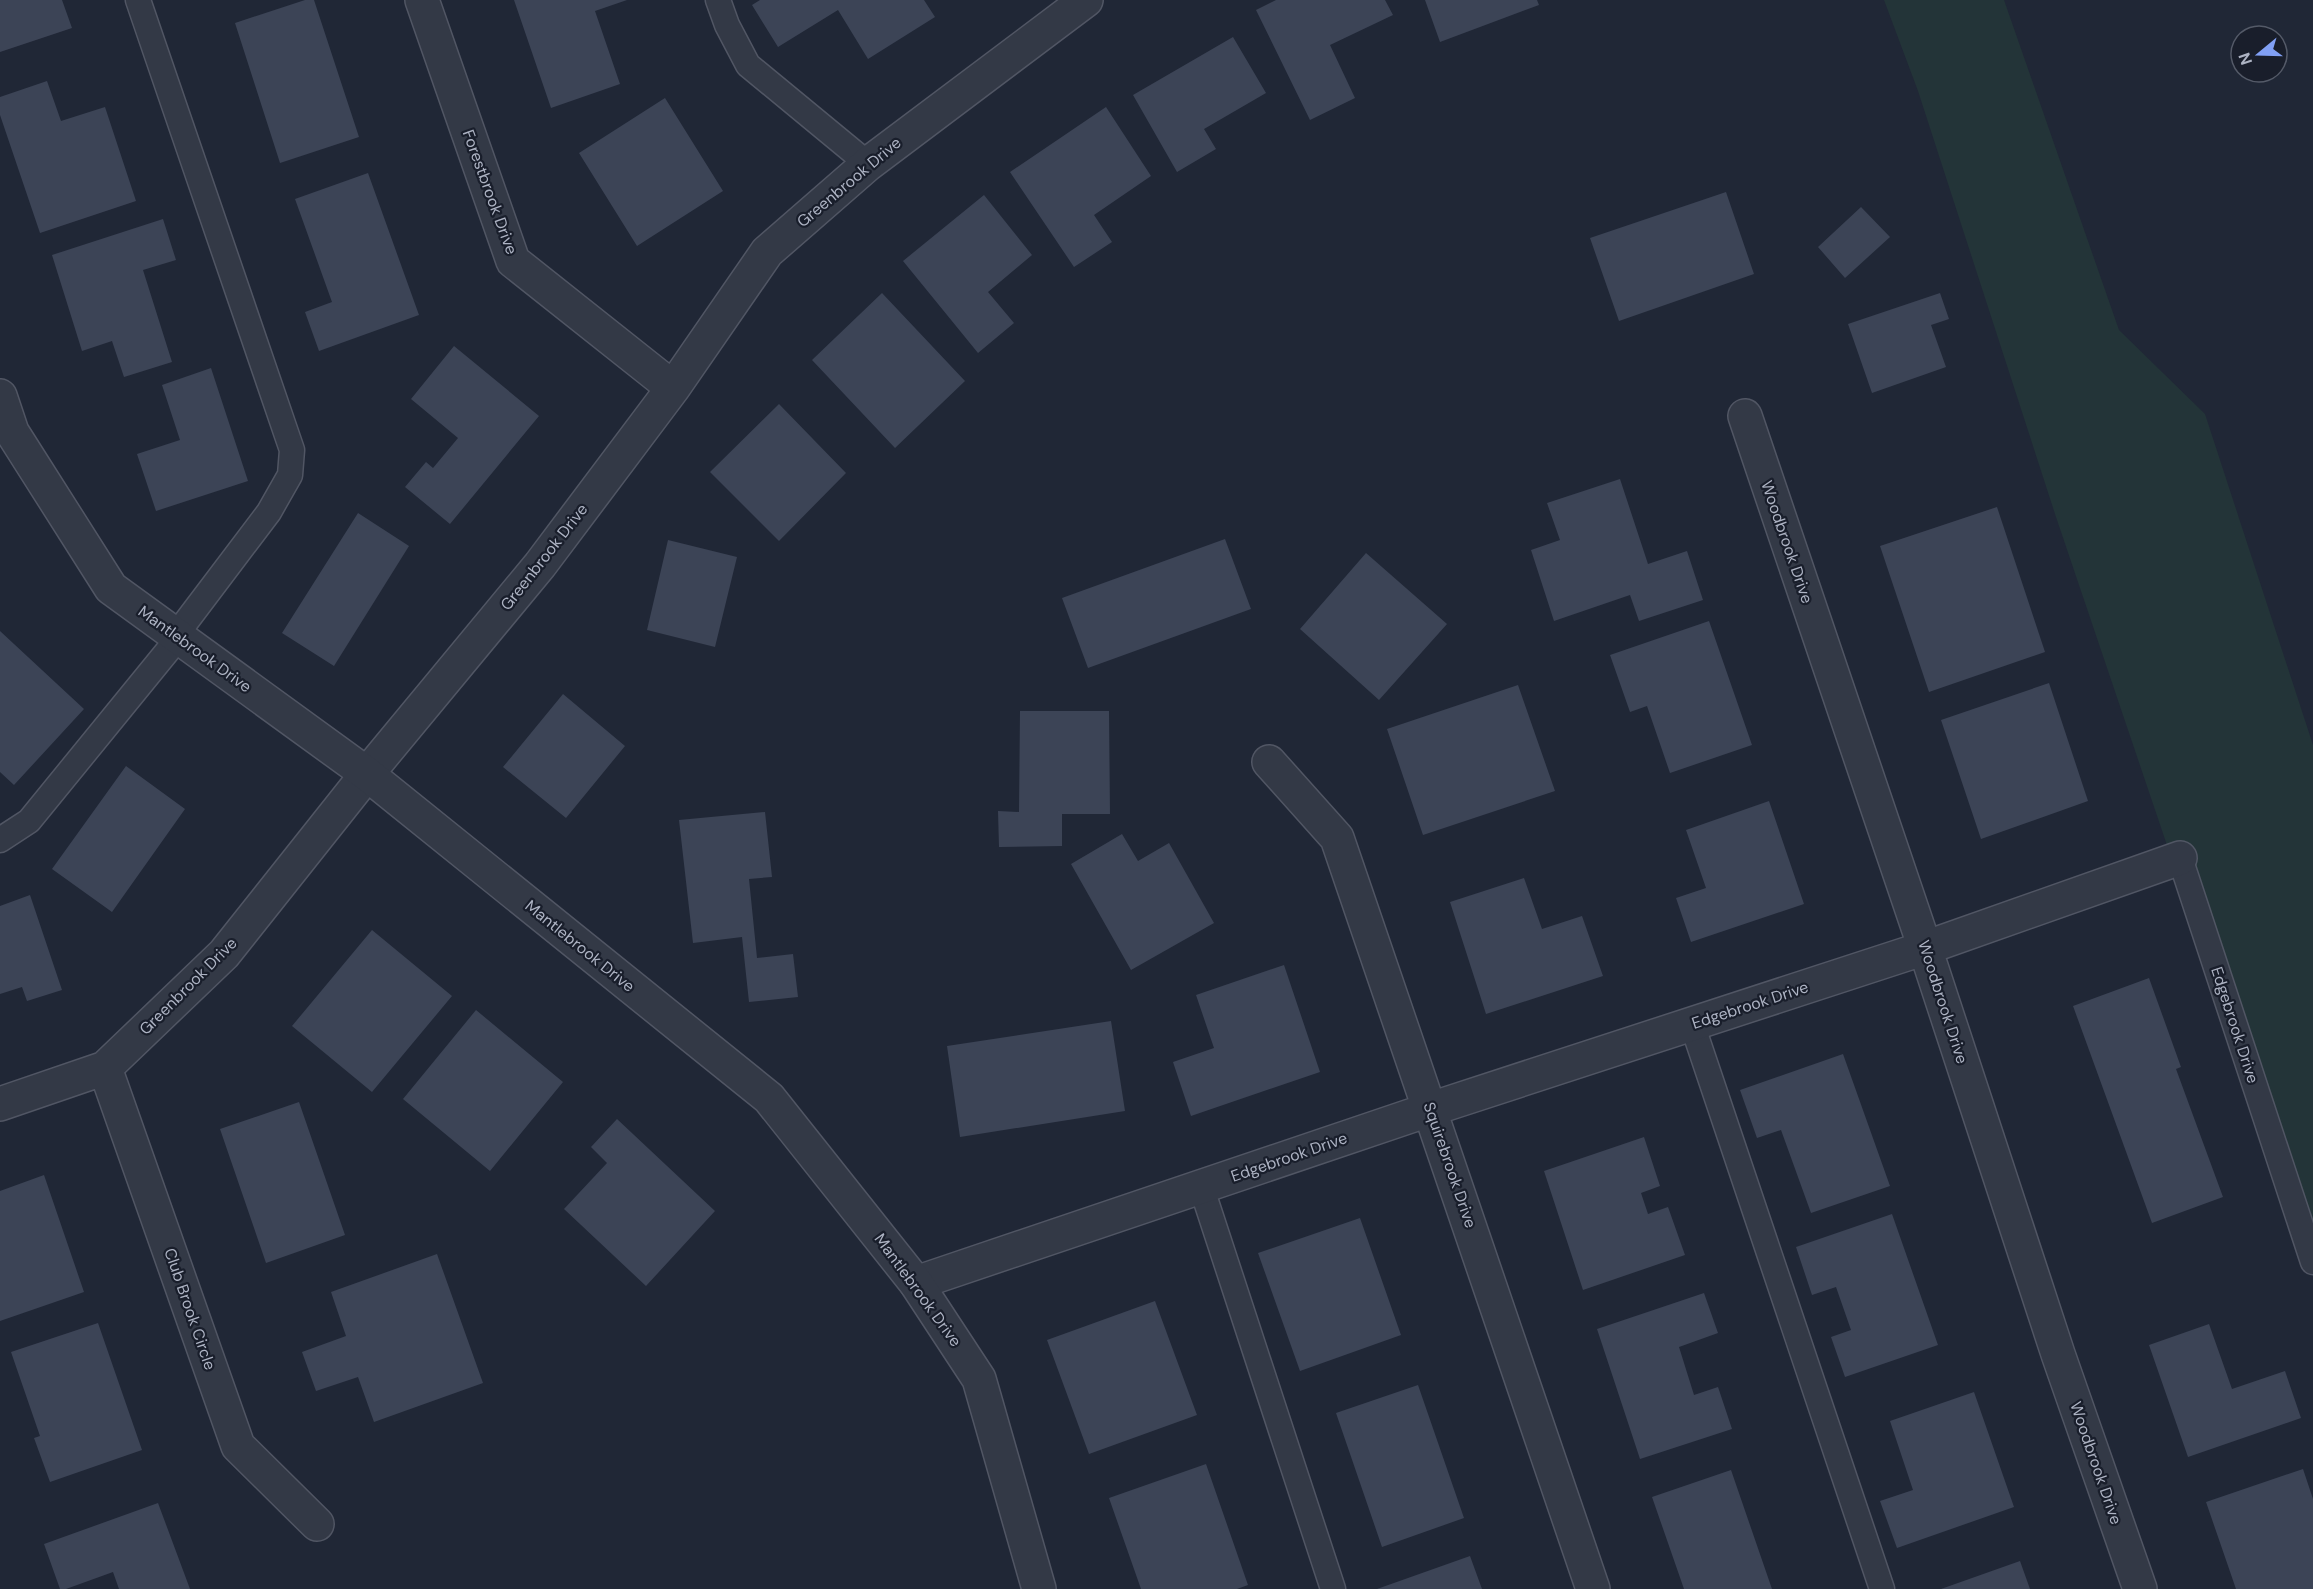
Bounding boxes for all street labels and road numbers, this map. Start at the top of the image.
street label: Forestbrook Drive [458,127,522,257]
street label: Greenbrook Drive [792,132,906,232]
street label: Woodbrook Drive [1756,478,1818,606]
street label: Greenbrook Drive [496,499,592,615]
street label: Mantlebrook Drive [134,601,256,697]
street label: Mantlebrook Drive [521,895,639,997]
street label: Greenbrook Drive [135,933,241,1039]
street label: Woodbrook Drive [1913,938,1973,1066]
street label: Edgebrook Drive [2206,964,2264,1086]
street label: Edgebrook Drive [1689,976,1811,1034]
street label: Squirebrook Drive [1419,1099,1481,1231]
street label: Edgebrook Drive [1228,1127,1350,1187]
street label: Mantlebrook Drive [870,1229,966,1351]
street label: Club Brook Circle [159,1245,221,1373]
street label: Woodbrook Drive [2065,1399,2127,1527]

